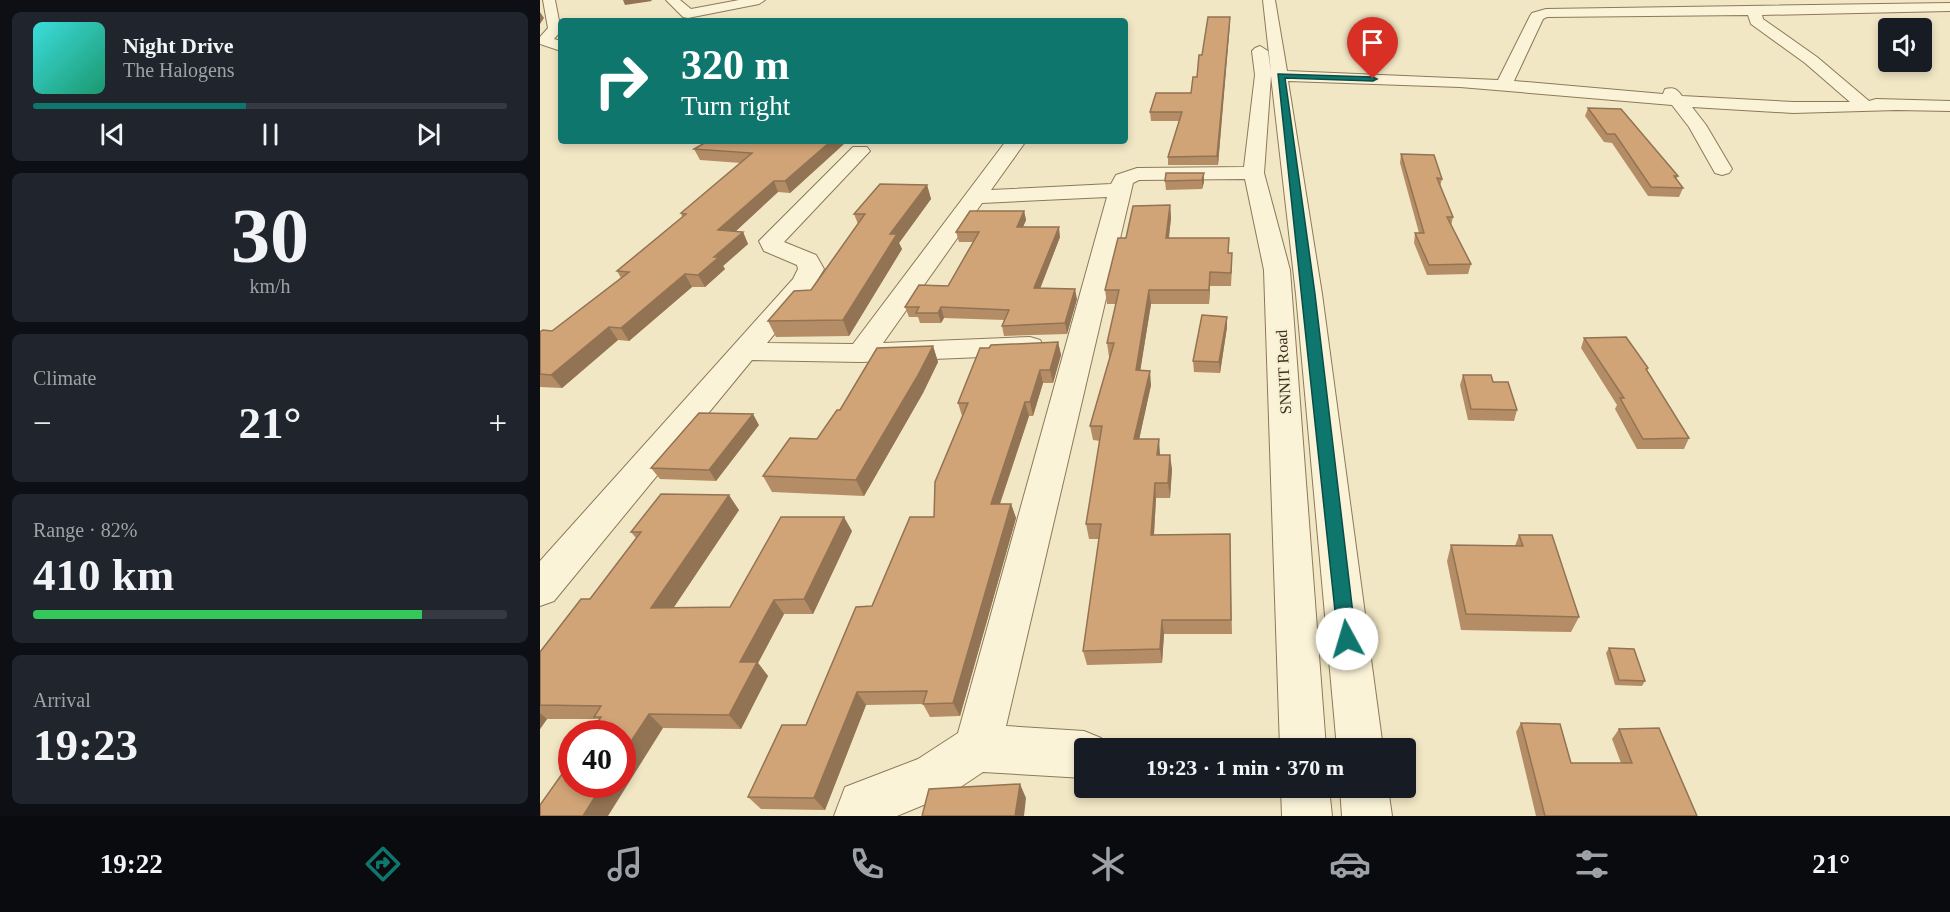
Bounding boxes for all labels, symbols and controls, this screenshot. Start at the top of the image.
pin [1347,17,1398,79]
map controls [1878,18,1932,72]
button: sound [1878,18,1932,72]
icon: arrive [1356,26,1389,59]
text: Night Drive [123,33,234,58]
icon: right [582,42,660,120]
text: 320 m [681,42,790,88]
text: The Halogens [123,59,235,81]
text: Turn right [681,91,790,121]
icon: previous [96,118,129,151]
icon: pause [254,118,287,151]
icon: next [412,118,445,151]
text: 30 [231,192,309,279]
text: km/h [249,275,291,297]
street label: SNNIT Road [1273,329,1294,415]
text: Climate [33,367,96,389]
text: 21° [239,398,302,448]
text: − [33,405,52,441]
text: + [488,405,507,441]
text: Range · 82% [33,519,137,541]
text: 410 km [33,550,174,600]
position arrow [1315,607,1379,671]
text: Arrival [33,689,91,711]
text: 19:23 [33,720,138,770]
speed limit sign: 40 [558,720,636,798]
text: 19:23 · 1 min · 370 m [1146,755,1344,780]
icon: directions [362,843,404,885]
icon: music [604,843,646,885]
icon: phone [846,843,888,885]
icon: climate [1087,843,1129,885]
icon: car [1329,843,1371,885]
icon: filters [1571,843,1613,885]
text: 19:22 [100,849,163,879]
text: 21° [1812,849,1850,879]

